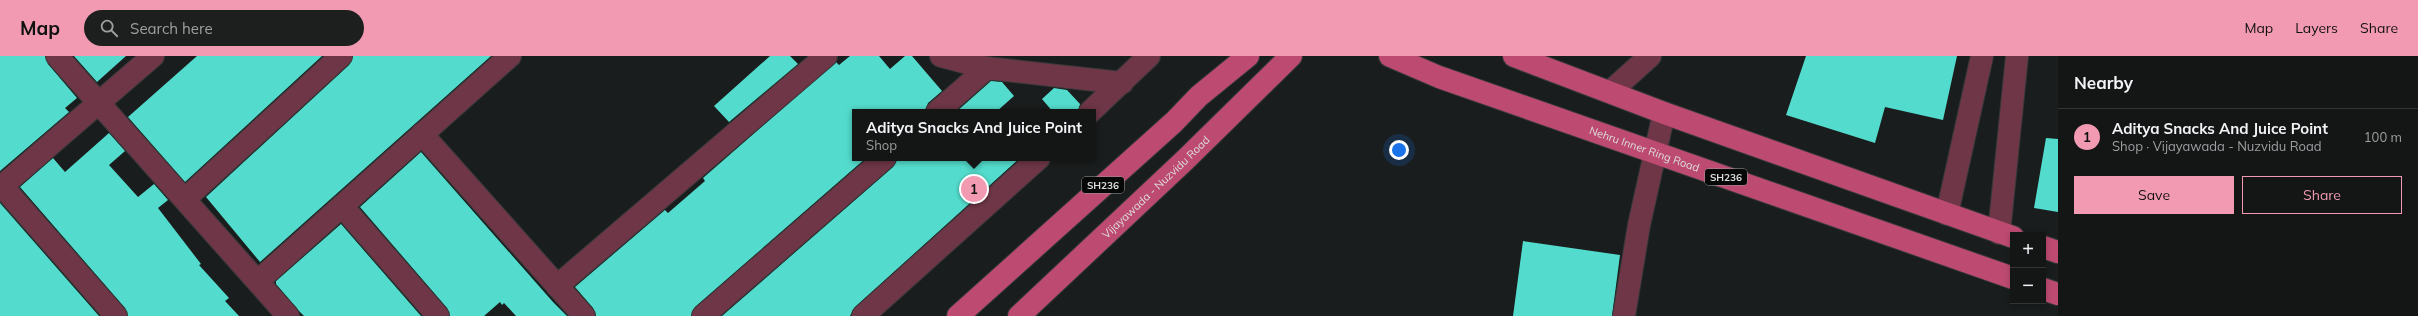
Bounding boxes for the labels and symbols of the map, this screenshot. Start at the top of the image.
street label: Nehru Inner Ring Road [1588,123,1701,175]
street label: Vijayawada - Nuzvidu Road [1099,133,1213,241]
your location [1389,140,1409,160]
road number: SH236 [1705,169,1747,185]
pin: 1 [961,174,987,204]
road number: SH236 [1082,177,1124,193]

